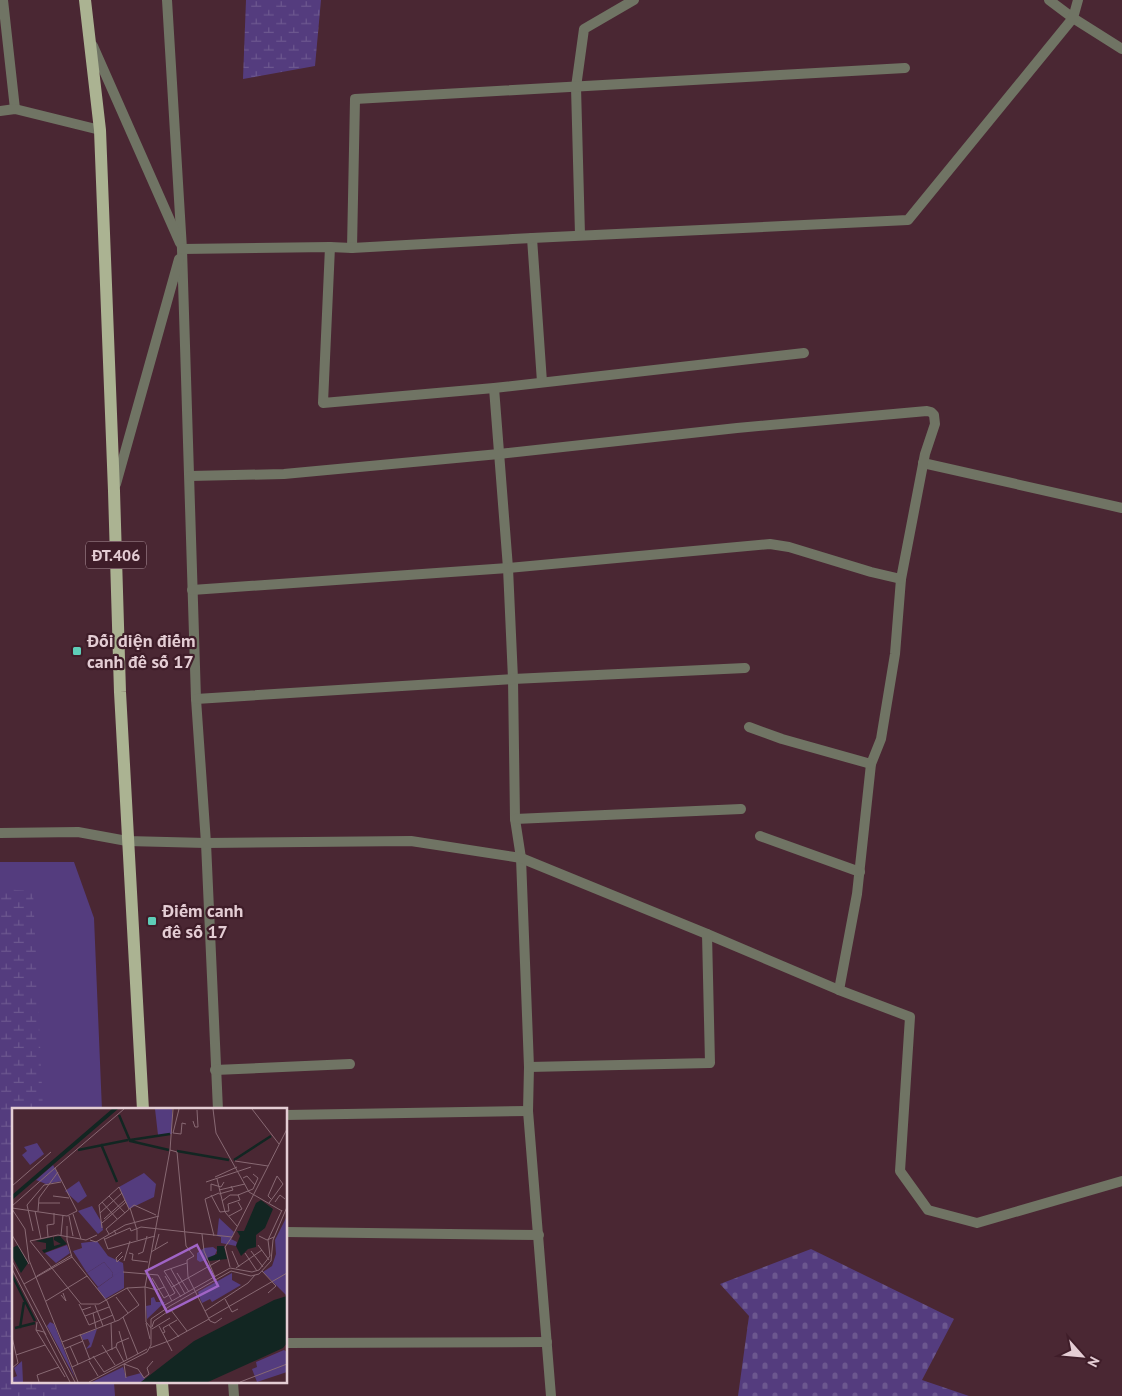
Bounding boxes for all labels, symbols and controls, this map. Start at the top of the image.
road number: ĐT.406 [86,542,146,568]
place label: Đối diện điếm canh đê số 17 [86,629,195,673]
marker: Đối diện điếm canh đê số 17 [71,645,83,657]
place label: Điếm canh đê số 17 [161,899,243,943]
marker: Điếm canh đê số 17 [146,915,158,927]
inset map [12,1108,288,1384]
north arrow [1057,1331,1107,1381]
text: N [1083,1354,1104,1370]

